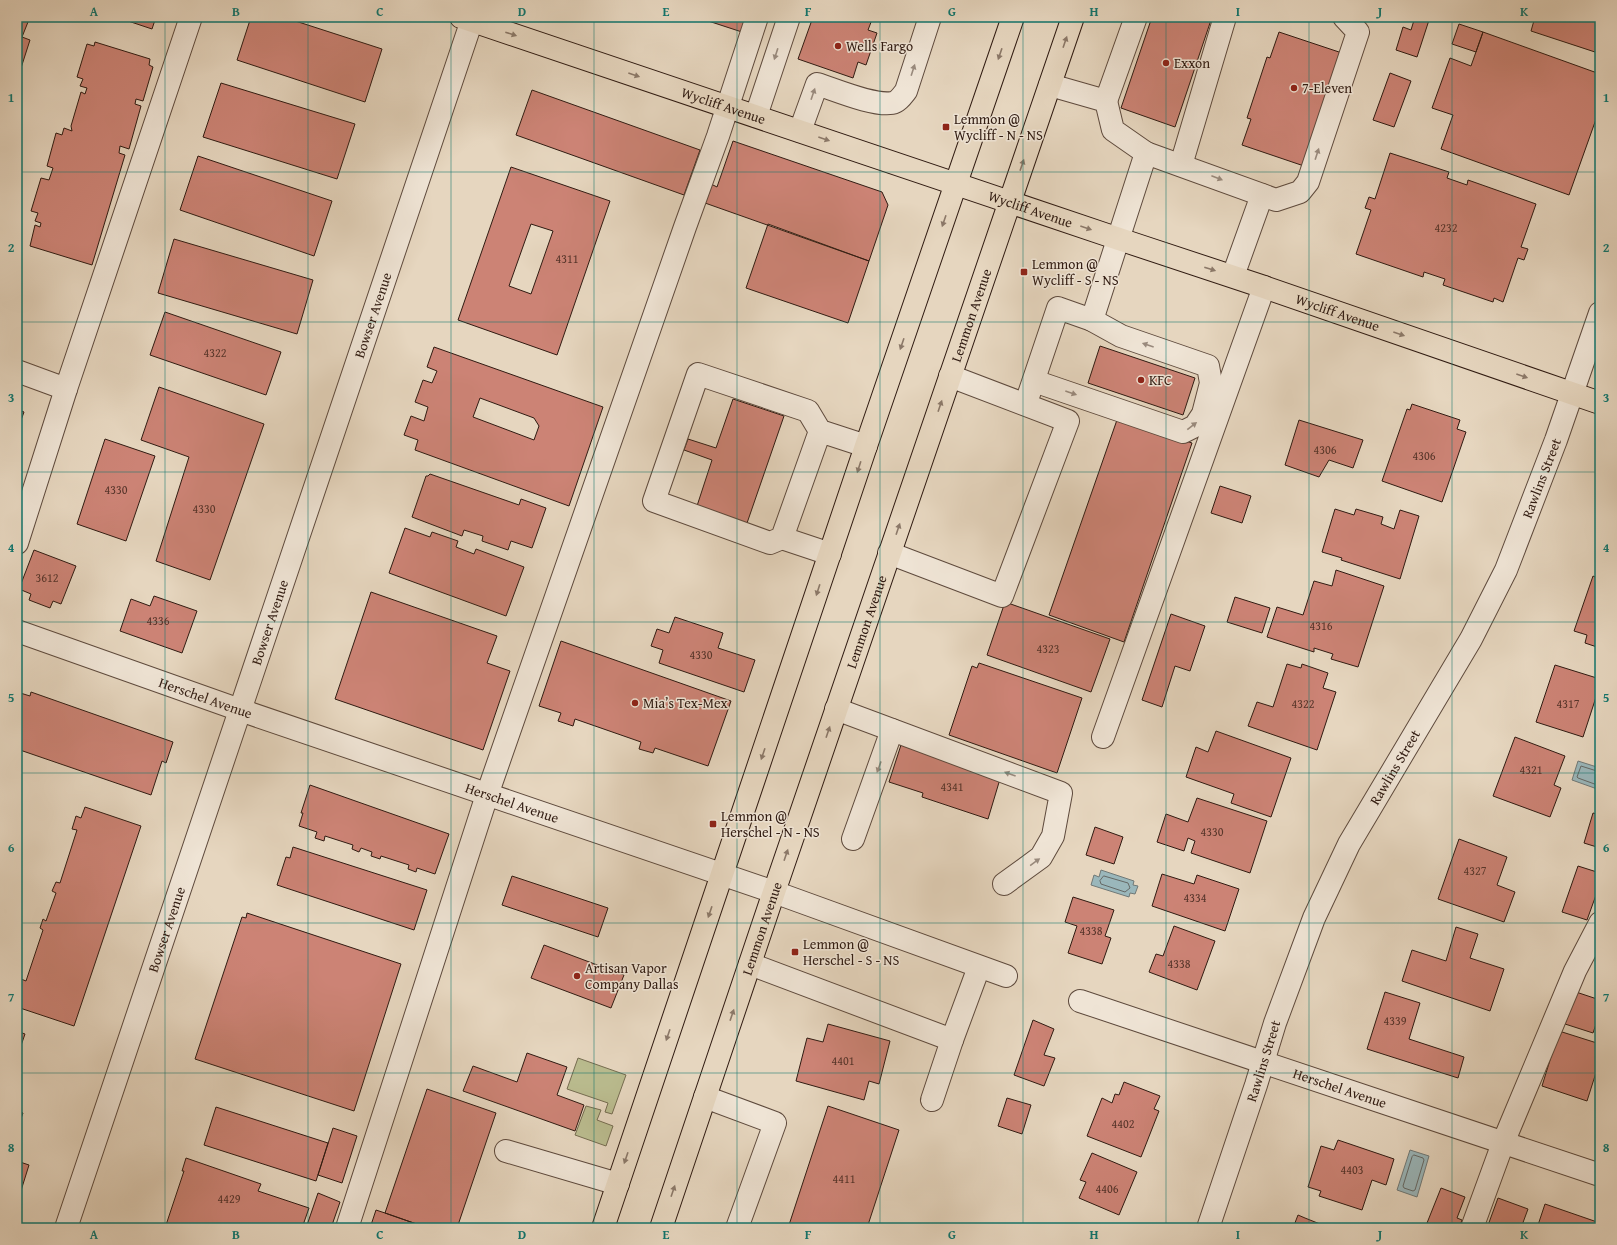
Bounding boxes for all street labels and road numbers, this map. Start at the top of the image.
street label: Wycliff Avenue [679,82,769,129]
street label: Wycliff Avenue [986,186,1076,233]
street label: Lemmon Avenue [946,265,996,365]
street label: Bowser Avenue [349,269,397,360]
street label: Wycliff Avenue [1293,289,1383,336]
street label: Rawlins Street [1517,435,1566,521]
street label: Lemmon Avenue [841,572,892,671]
street label: Bowser Avenue [246,577,293,668]
street label: Herschel Avenue [156,672,255,724]
street label: Rawlins Street [1365,726,1425,808]
street label: Herschel Avenue [463,777,562,828]
street label: Lemmon Avenue [737,879,787,978]
street label: Bowser Avenue [143,884,190,975]
street label: Rawlins Street [1241,1018,1285,1104]
street label: Herschel Avenue [1290,1063,1390,1113]

